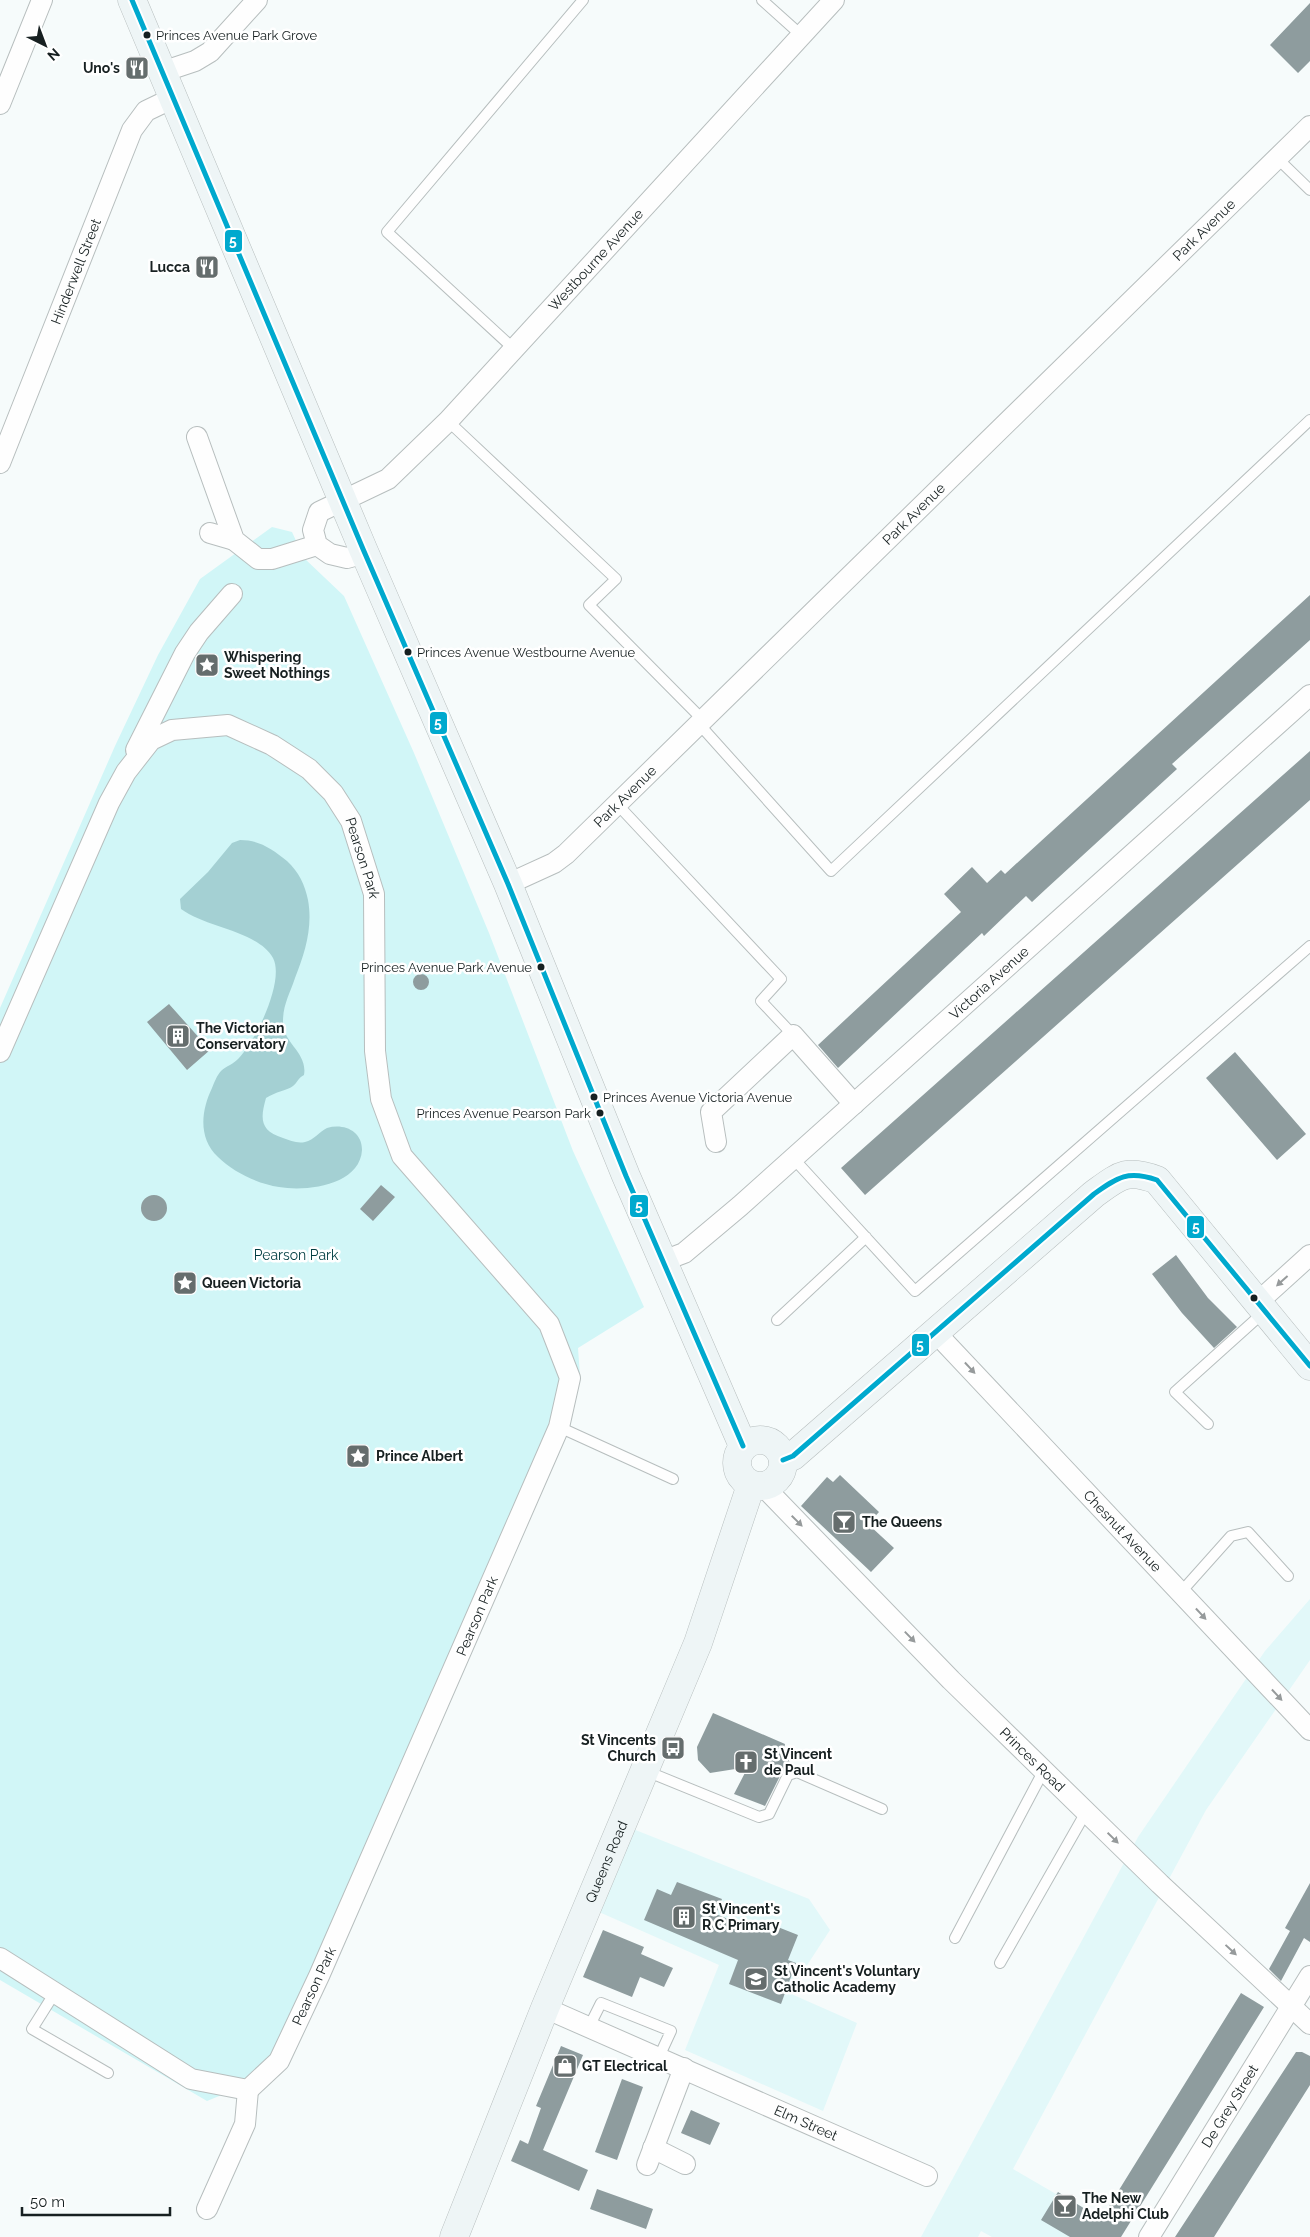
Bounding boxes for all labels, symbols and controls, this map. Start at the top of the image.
north arrow [20,20,70,70]
place label: Princes Avenue Park Grove [156,28,318,43]
marker: Princes Avenue Park Grove [142,30,152,40]
text: N [44,45,63,64]
restaurant icon: Uno's [124,55,150,81]
place label: Uno's [83,60,120,76]
street label: Park Avenue [1169,196,1238,264]
street label: Westbourne Avenue [545,206,646,314]
street label: Hinderwell Street [48,216,104,327]
line badge: 5 [224,229,243,253]
text: 5 [229,233,237,249]
restaurant icon: Lucca [194,254,220,280]
place label: Lucca [149,259,190,275]
street label: Park Avenue [879,480,948,548]
place label: Princes Avenue Westbourne Avenue [417,645,636,660]
marker: Princes Avenue Westbourne Avenue [403,647,413,657]
place label: Whispering Sweet Nothings [224,649,330,681]
place icon: Whispering Sweet Nothings [194,652,220,678]
line badge: 5 [429,711,448,735]
text: 5 [434,715,442,731]
street label: Park Avenue [590,762,659,830]
street label: Pearson Park [342,815,382,900]
street label: Victoria Avenue [946,943,1032,1022]
place label: Princes Avenue Park Avenue [361,960,532,975]
marker: Princes Avenue Park Avenue [536,962,546,972]
place label: The Victorian Conservatory [196,1020,286,1052]
building icon: The Victorian Conservatory [165,1023,191,1049]
place label: Princes Avenue Victoria Avenue [603,1090,793,1105]
marker: Princes Avenue Victoria Avenue [589,1092,599,1102]
place label: Princes Avenue Pearson Park [416,1106,591,1121]
marker: Princes Avenue Pearson Park [595,1108,605,1118]
line badge: 5 [629,1194,649,1218]
text: 5 [635,1198,643,1214]
line badge: 5 [1186,1215,1205,1239]
text: 5 [1192,1219,1200,1235]
park label: Pearson Park [254,1247,339,1263]
place icon: Queen Victoria [172,1270,198,1296]
place label: Queen Victoria [202,1275,301,1291]
one-way arrow [1275,1275,1288,1286]
unlabelled marker [1249,1293,1259,1303]
line badge: 5 [911,1333,930,1357]
text: 5 [916,1337,924,1353]
one-way arrow [964,1362,976,1374]
place icon: Prince Albert [345,1443,371,1469]
place label: Prince Albert [376,1448,464,1464]
street label: Chesnut Avenue [1080,1487,1165,1575]
bar icon: The Queens [831,1509,857,1535]
place label: The Queens [862,1514,942,1530]
one-way arrow [791,1515,803,1527]
street label: Pearson Park [453,1573,501,1658]
one-way arrow [1195,1607,1207,1619]
one-way arrow [904,1631,916,1643]
one-way arrow [1271,1688,1283,1700]
street label: Princes Road [997,1724,1068,1795]
place label: St Vincents Church [581,1732,656,1764]
bus stop icon: St Vincents Church [660,1735,686,1761]
place label: St Vincent de Paul [764,1746,833,1778]
church icon: St Vincent de Paul [733,1749,759,1775]
street label: Queens Road [582,1818,631,1905]
one-way arrow [1106,1832,1118,1844]
place label: St Vincent's R C Primary [702,1901,780,1933]
building icon: St Vincent's R C Primary [671,1904,697,1930]
street label: Pearson Park [289,1944,339,2028]
one-way arrow [1224,1944,1237,1955]
place label: St Vincent's Voluntary Catholic Academy [774,1963,920,1995]
school or university icon: St Vincent's Voluntary Catholic Academy [743,1966,769,1992]
shop icon: GT Electrical [552,2053,578,2079]
place label: GT Electrical [582,2058,668,2074]
street label: De Grey Street [1198,2061,1262,2150]
street label: Elm Street [772,2102,840,2144]
scale bar [22,2184,170,2216]
place label: The New Adelphi Club [1082,2190,1169,2222]
text: 50 m [30,2193,65,2211]
bar icon: The New Adelphi Club [1052,2193,1078,2219]

